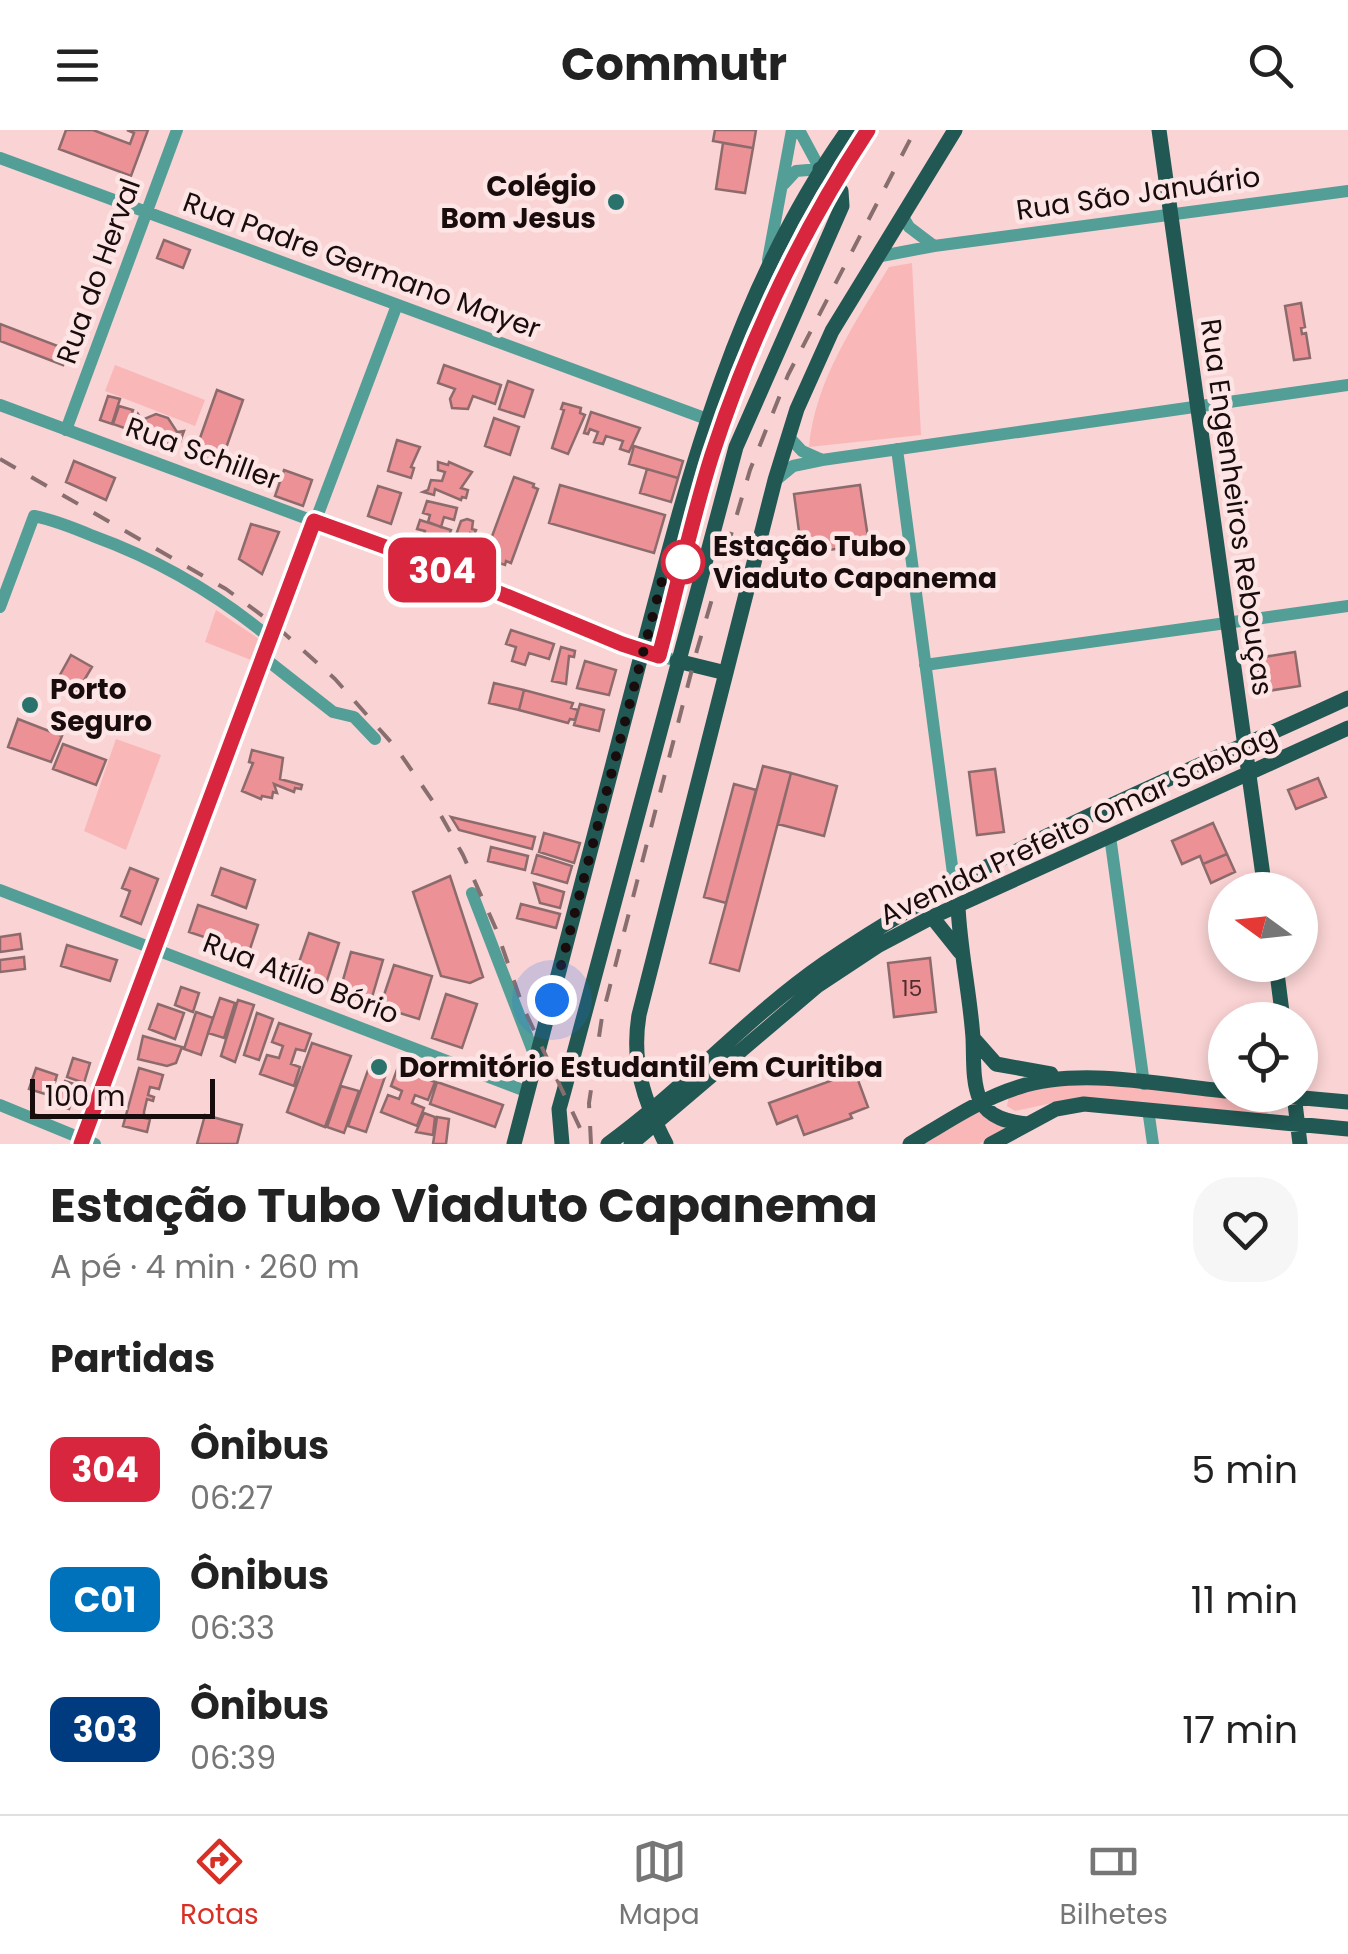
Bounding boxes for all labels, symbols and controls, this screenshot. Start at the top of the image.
text: Commutr [561,33,787,96]
icon: menu [50,38,105,93]
icon: search [1243,38,1298,93]
street label: Rua São Januário [1014,157,1263,230]
place label: Colégio Bom Jesus [441,167,596,238]
street label: Rua do Herval [47,173,150,369]
street label: Rua Padre Germano Mayer [178,183,546,348]
marker: Colégio Bom Jesus [605,191,627,213]
street label: Rua Engenheiros Rebouças [1191,316,1282,698]
street label: Rua Schiller [120,408,285,499]
place label: Estação Tubo Viaduto Capanema [713,527,997,598]
line badge: 304 [384,538,500,602]
marker: Estação Tubo Viaduto Capanema [662,541,704,583]
text: 304 [408,546,476,595]
place label: Porto Seguro [50,670,152,741]
marker: Porto Seguro [19,694,41,716]
street label: Avenida Prefeito Omar Sabbag [873,716,1283,935]
north arrow [1208,872,1318,982]
map controls [1208,872,1318,1112]
street label: Rua Atílio Bório [197,923,404,1034]
house number: 15 [902,973,922,1004]
your location [527,975,577,1025]
button: locate [1208,1002,1318,1112]
place label: Dormitório Estudantil em Curitiba [399,1048,883,1087]
marker: Dormitório Estudantil em Curitiba [368,1056,390,1078]
scale bar [30,1074,215,1118]
text: 100 m [45,1077,125,1116]
text: Estação Tubo Viaduto Capanema [50,1172,878,1239]
button: heart [1193,1177,1298,1282]
text: A pé · 4 min · 260 m [50,1244,360,1289]
text: Partidas [50,1332,215,1385]
text: Ônibus [190,1419,329,1472]
text: 5 min [1191,1443,1298,1496]
text: 304 [71,1445,139,1494]
text: 06:27 [190,1475,273,1520]
text: Ônibus [190,1549,329,1602]
text: 11 min [1191,1573,1298,1626]
text: C01 [74,1575,136,1624]
text: 06:33 [190,1605,275,1650]
text: Ônibus [190,1679,329,1732]
text: 17 min [1182,1703,1298,1756]
text: 303 [72,1705,138,1754]
text: 06:39 [190,1735,276,1780]
tab: Rotas [180,1834,259,1936]
tab: Mapa [619,1834,700,1936]
tab: Bilhetes [1060,1834,1168,1936]

